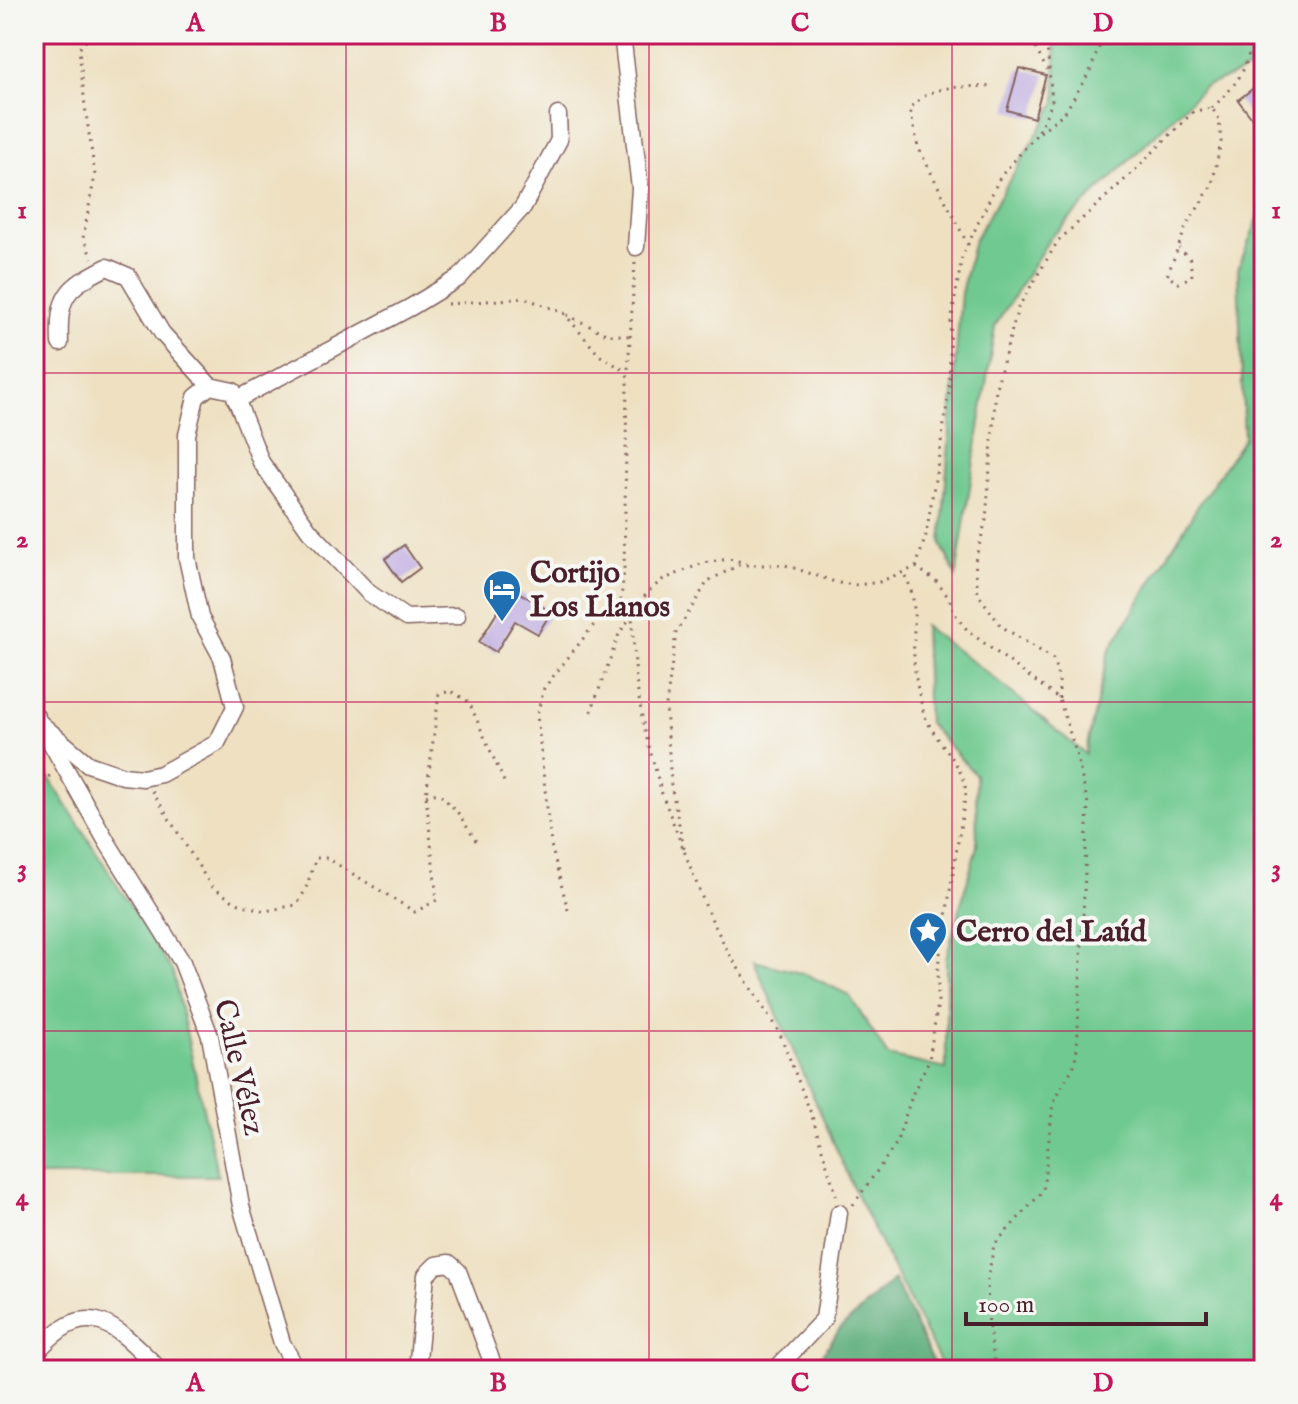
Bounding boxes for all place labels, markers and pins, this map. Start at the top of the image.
place label: Cortijo Los Llanos [530,555,670,627]
hotel icon: Cortijo Los Llanos [481,568,523,623]
place icon: Cerro del Laúd [907,910,949,965]
place label: Cerro del Laúd [956,914,1147,952]

